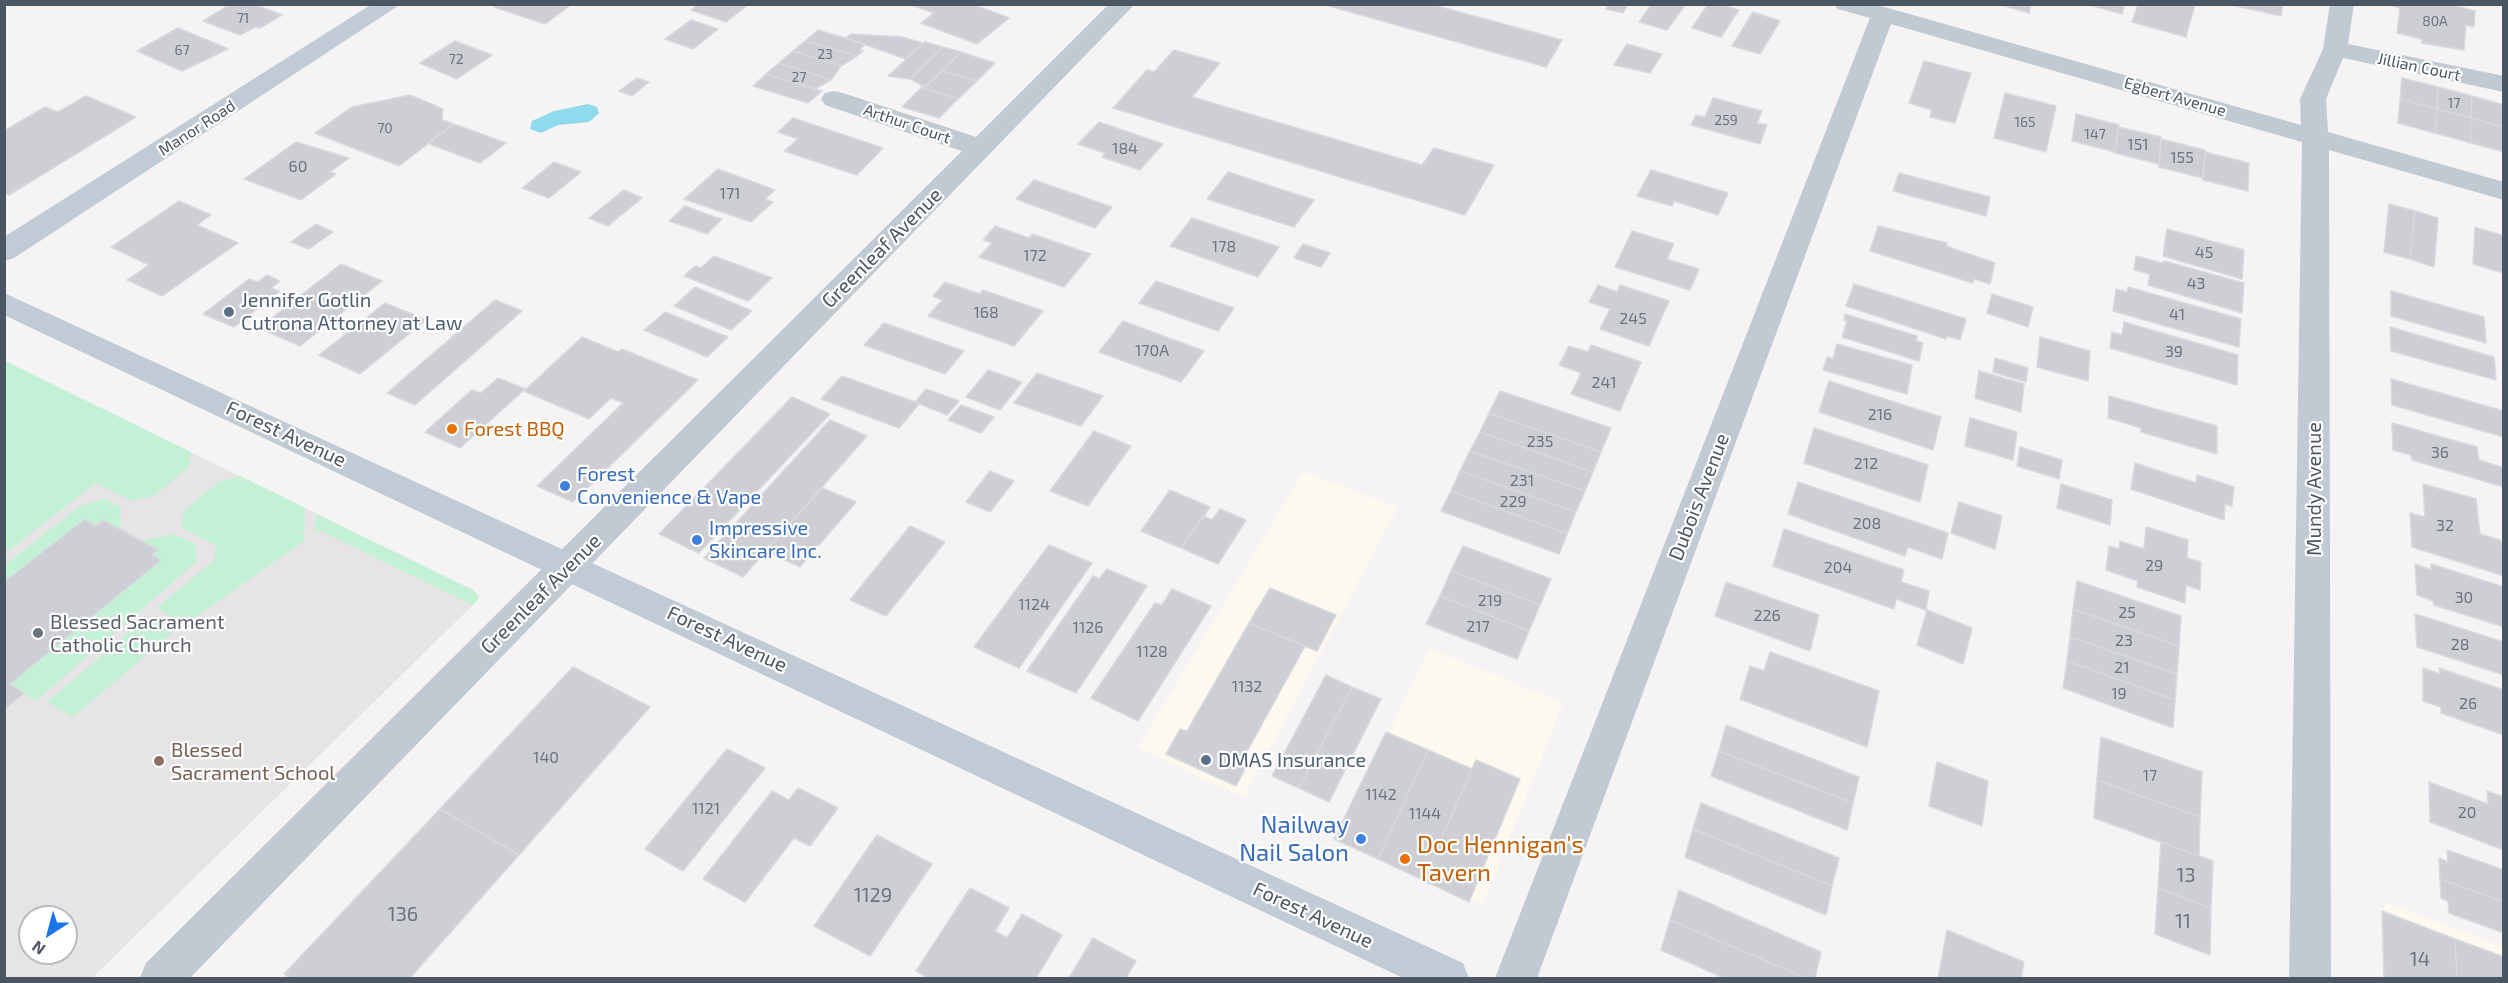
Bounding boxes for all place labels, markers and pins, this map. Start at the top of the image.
place label: Jennifer Gotlin Cutrona Attorney at Law [241,288,463,335]
marker: Jennifer Gotlin Cutrona Attorney at Law [222,305,236,319]
place label: Forest BBQ [464,417,565,441]
marker: Forest BBQ [445,422,459,436]
place label: Forest Convenience & Vape [577,462,761,509]
marker: Forest Convenience & Vape [558,479,572,493]
place label: Impressive Skincare Inc. [709,516,822,563]
marker: Impressive Skincare Inc. [690,533,704,547]
place label: Blessed Sacrament Catholic Church [50,610,225,657]
marker: Blessed Sacrament Catholic Church [31,626,45,640]
place label: Blessed Sacrament School [171,738,335,785]
place label: DMAS Insurance [1218,748,1366,772]
marker: DMAS Insurance [1199,753,1213,767]
marker: Blessed Sacrament School [152,754,166,768]
place label: Nailway Nail Salon [1239,811,1349,867]
place label: Doc Hennigan's Tavern [1417,831,1584,887]
marker: Nailway Nail Salon [1354,832,1368,846]
marker: Doc Hennigan's Tavern [1398,852,1412,866]

